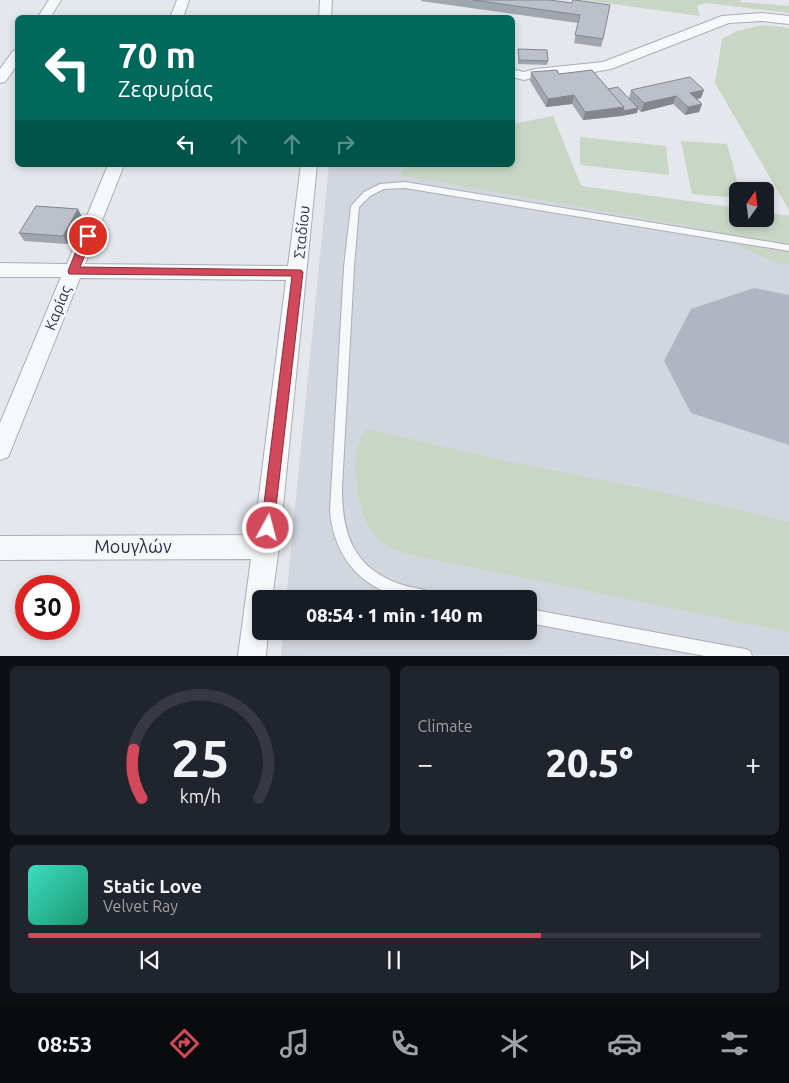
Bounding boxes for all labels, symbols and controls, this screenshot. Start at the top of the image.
icon: left [35,35,100,100]
text: 70 m [118,35,196,75]
text: Ζεφυρίας [118,76,213,101]
icon: left [172,130,200,158]
icon: ahead [225,130,253,158]
icon: ahead [278,130,306,158]
icon: right [331,130,359,158]
north arrow [729,182,774,228]
map controls [729,182,774,227]
street label: Σταδίου [290,205,313,259]
pin [67,215,109,257]
icon: arrive [74,222,102,250]
street label: Καρίας [41,283,74,333]
position arrow [241,501,293,553]
street label: Μουγλών [94,536,172,556]
speed limit sign: 30 [15,575,80,640]
text: 08:54 · 1 min · 140 m [306,604,483,626]
text: Climate [418,717,473,735]
text: 25 [170,729,229,787]
text: 20.5° [546,742,633,784]
text: − [418,748,433,779]
text: + [745,748,761,779]
text: km/h [179,786,220,806]
text: Static Love [103,875,202,897]
text: Velvet Ray [103,897,178,915]
icon: previous [136,946,164,974]
icon: pause [380,946,408,974]
icon: next [625,946,653,974]
icon: directions [167,1026,202,1061]
icon: music [277,1026,312,1061]
icon: phone [387,1026,422,1061]
icon: climate [497,1026,532,1061]
icon: car [607,1026,642,1061]
icon: filters [717,1026,752,1061]
text: 08:53 [37,1031,92,1056]

